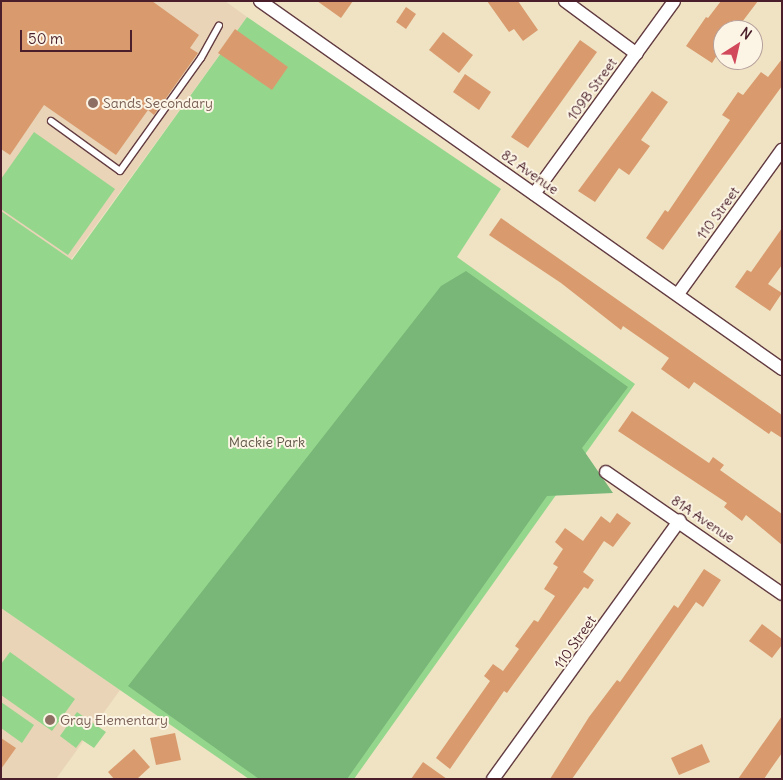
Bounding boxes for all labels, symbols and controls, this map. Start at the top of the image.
scale bar [22,20,135,52]
north arrow [713,20,763,70]
text: N [737,23,755,44]
text: 50 m [28,29,63,48]
street label: 109B Street [564,55,620,123]
place label: Sands Secondary [103,95,213,111]
marker: Sands Secondary [87,97,99,109]
street label: 82 Avenue [498,146,562,198]
street label: 110 Street [693,183,743,243]
park label: Mackie Park [229,434,305,450]
street label: 81A Avenue [668,492,738,546]
street label: 110 Street [551,612,599,672]
place label: Gray Elementary [60,712,168,728]
marker: Gray Elementary [44,714,56,726]

